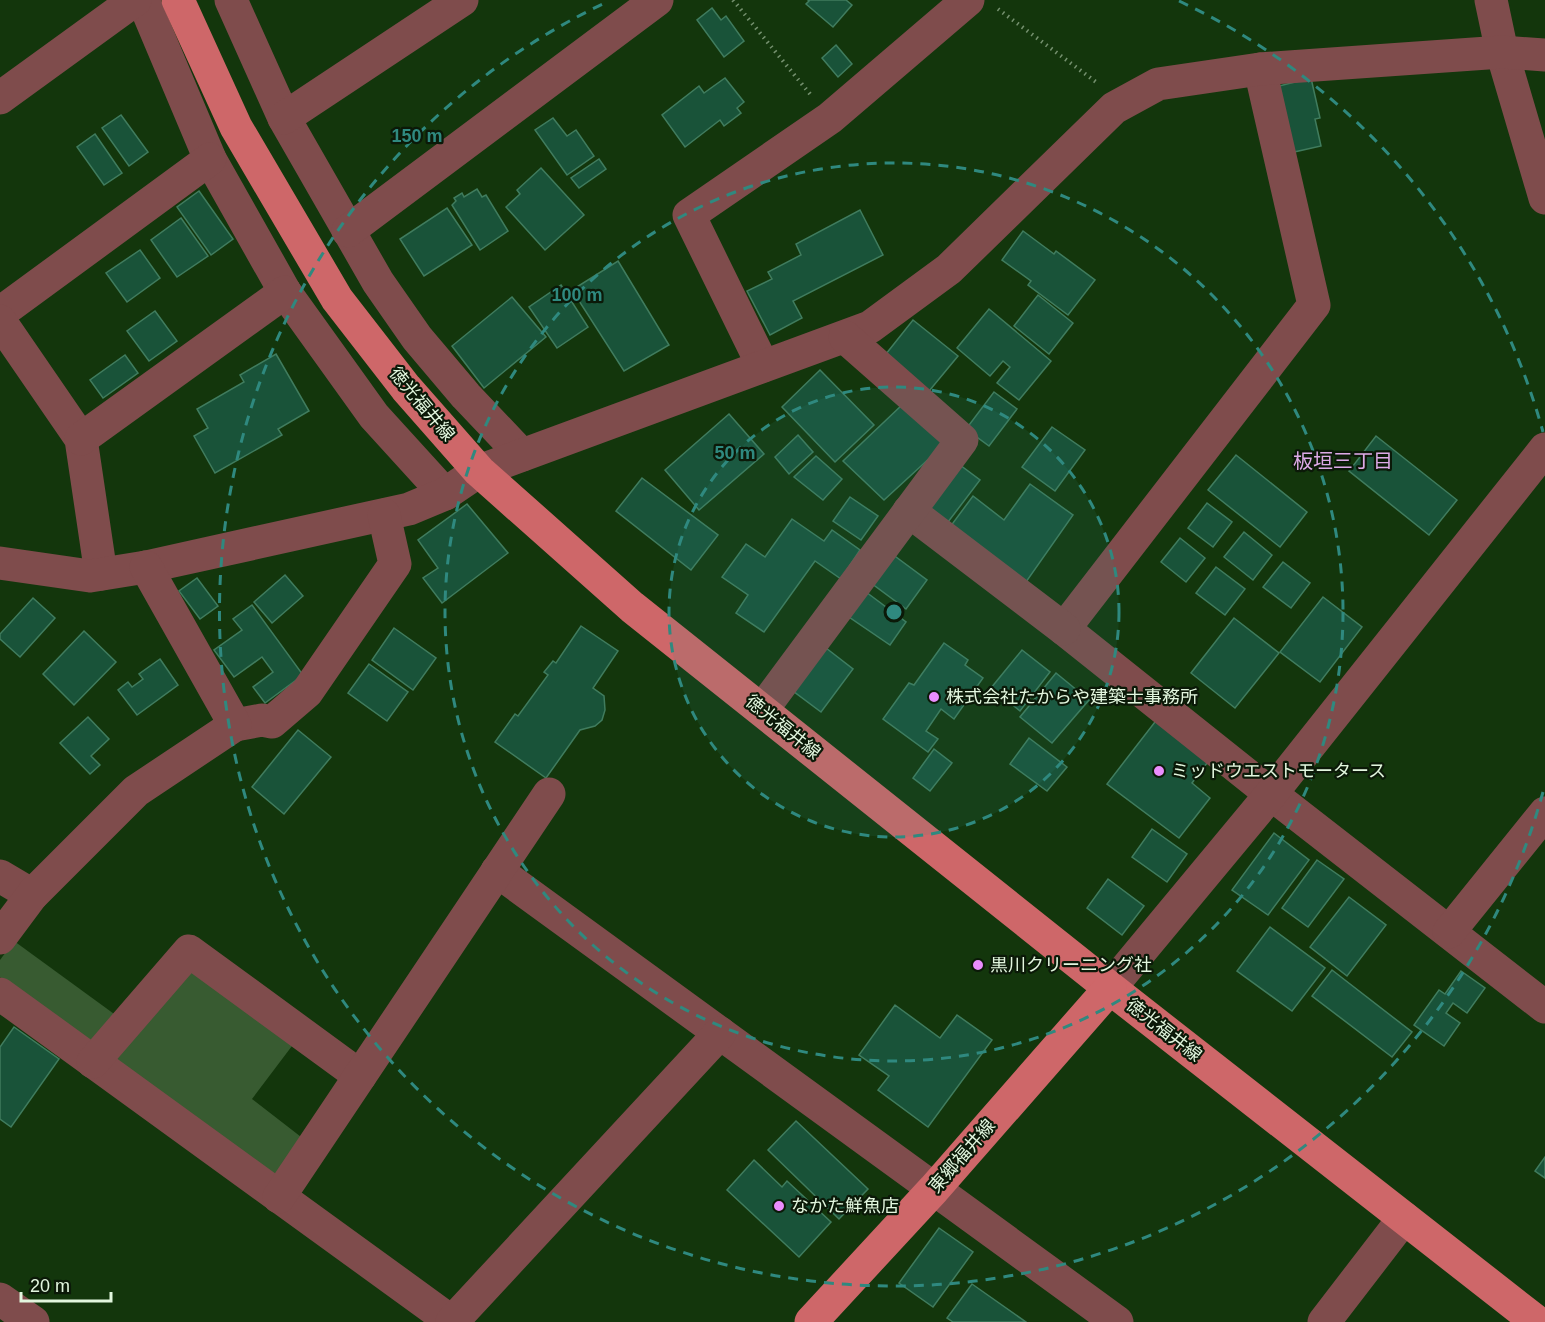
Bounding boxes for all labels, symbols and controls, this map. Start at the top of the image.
text: 150 m [391,126,443,146]
text: 100 m [551,285,603,305]
street label: 徳光福井線 [385,363,459,445]
text: 50 m [714,443,756,463]
district label: 板垣三丁目 [1293,450,1393,472]
centre of rings [884,602,904,622]
place label: 株式会社たからや建築士事務所 [946,687,1198,707]
marker: 株式会社たからや建築士事務所 [927,690,941,704]
street label: 徳光福井線 [742,691,824,763]
place label: ミッドウエストモータース [1171,761,1386,781]
marker: ミッドウエストモータース [1152,764,1166,778]
place label: 黒川クリーニング社 [990,955,1152,975]
marker: 黒川クリーニング社 [971,958,985,972]
street label: 徳光福井線 [1122,994,1206,1066]
street label: 東郷福井線 [925,1115,999,1197]
place label: なかた鮮魚店 [791,1196,899,1216]
marker: なかた鮮魚店 [772,1199,786,1213]
scale bar [21,1265,111,1303]
text: 20 m [30,1276,70,1296]

